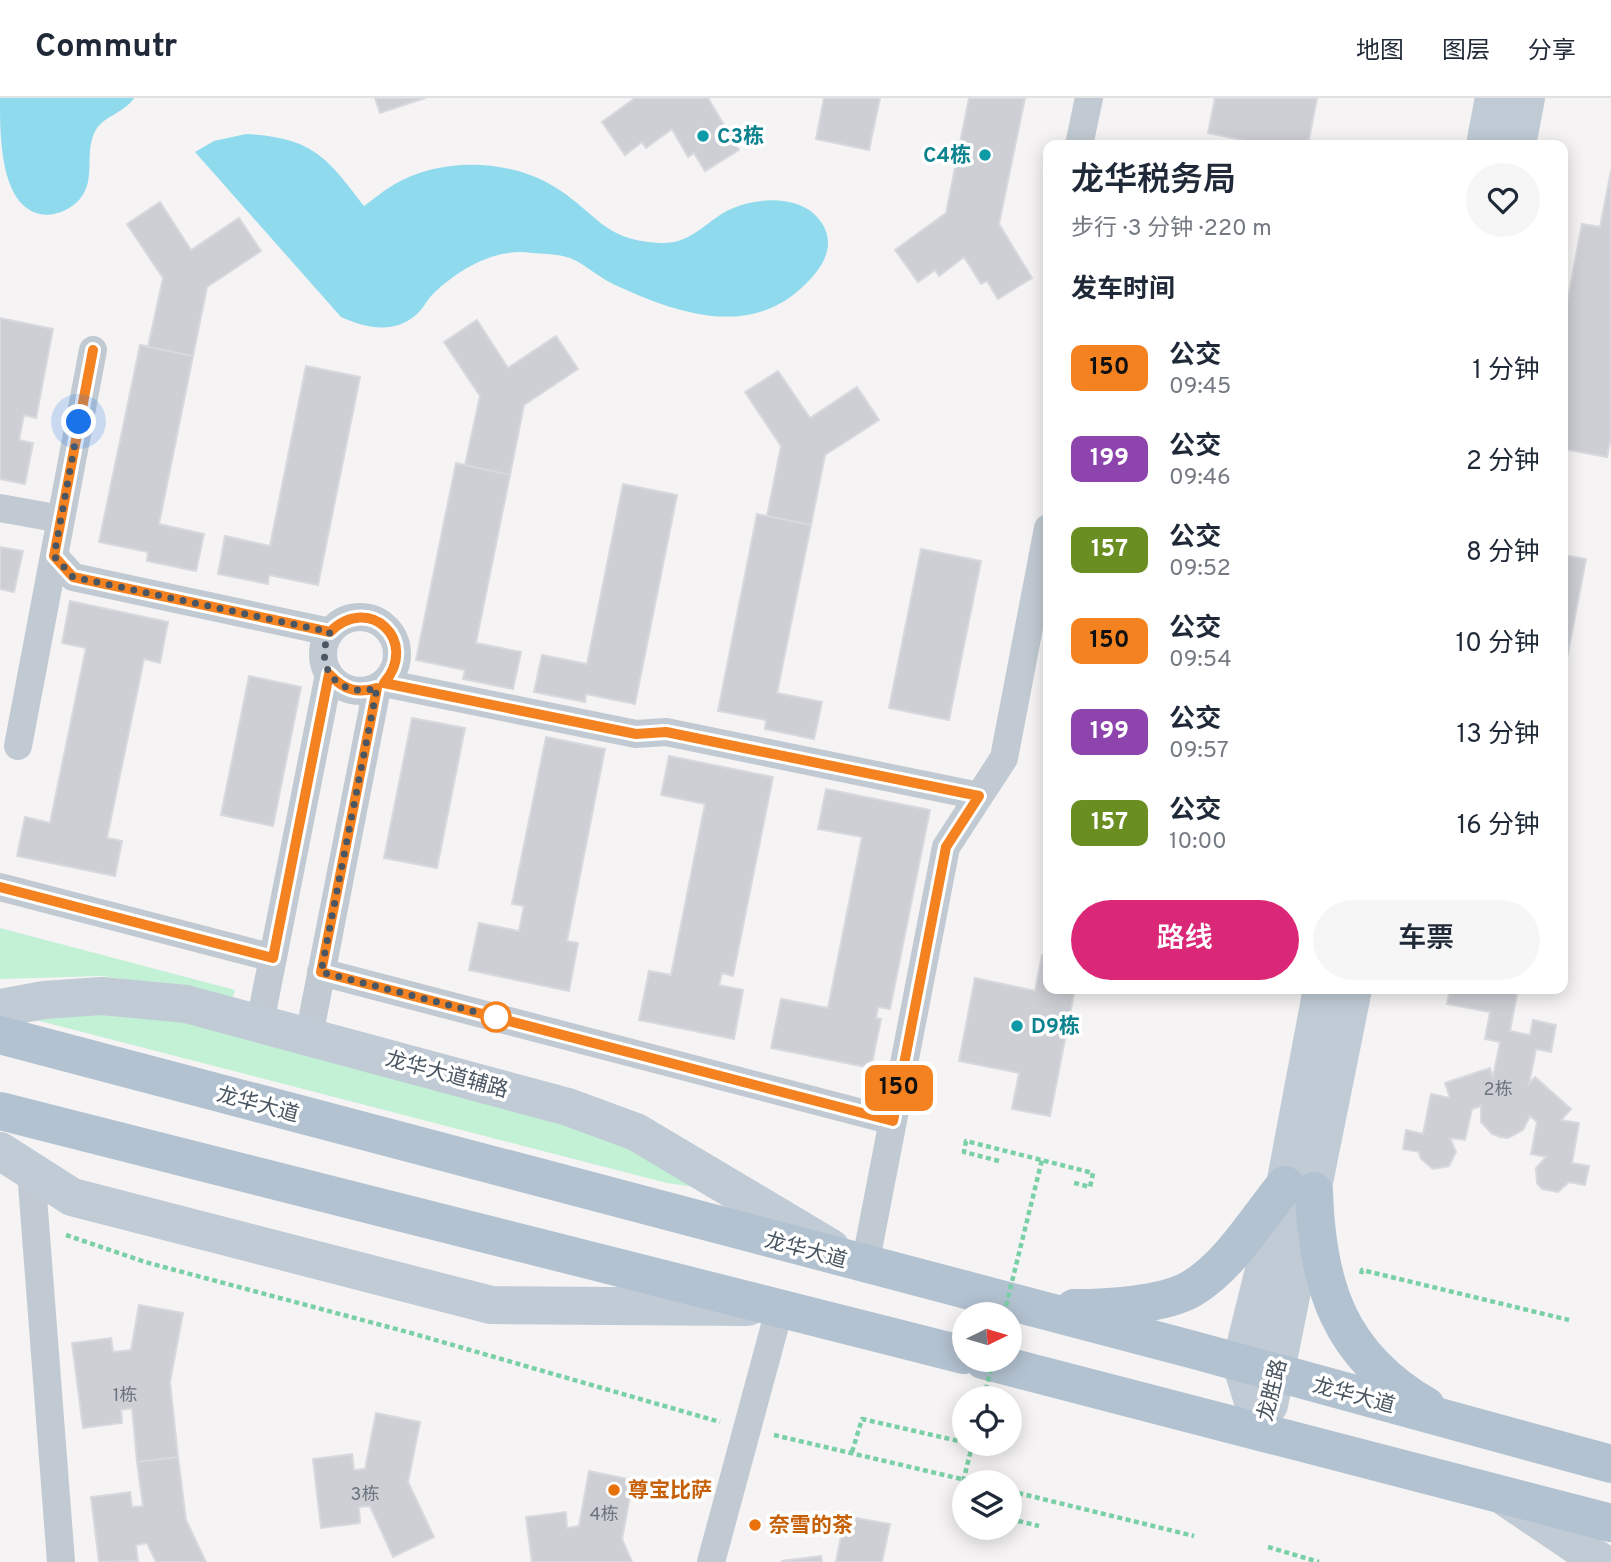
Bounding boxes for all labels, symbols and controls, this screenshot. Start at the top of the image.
text: Commutr [35,27,177,69]
text: 地图 [1356,37,1404,67]
text: 图层 [1442,37,1490,67]
text: 分享 [1528,37,1576,67]
place label: C3栋 [717,124,764,151]
marker: C3栋 [695,128,711,144]
place label: C4栋 [923,143,971,170]
marker: C4栋 [977,147,993,163]
text: 龙华税务局 [1071,161,1236,203]
button: heart [1466,163,1540,237]
text: 步行 · 3 分钟 · 220 m [1071,215,1272,244]
text: 发车时间 [1071,274,1175,307]
text: 公交 [1169,340,1221,373]
text: 150 [1090,353,1130,383]
text: 1 分钟 [1472,355,1540,388]
text: 09:45 [1169,373,1231,402]
your location [61,404,96,439]
text: 公交 [1169,431,1221,464]
text: 199 [1090,444,1129,474]
text: 2 分钟 [1466,446,1540,479]
text: 09:46 [1169,464,1231,493]
text: 公交 [1169,522,1221,555]
text: 157 [1091,535,1128,565]
text: 8 分钟 [1466,537,1540,570]
text: 09:52 [1169,555,1231,584]
text: 公交 [1169,613,1221,646]
text: 150 [1090,626,1130,656]
text: 10 分钟 [1455,628,1540,661]
text: 09:54 [1169,646,1232,675]
text: 公交 [1169,704,1221,737]
text: 199 [1090,717,1129,747]
text: 13 分钟 [1457,719,1540,752]
text: 09:57 [1169,737,1229,766]
text: 公交 [1169,795,1221,828]
text: 157 [1091,808,1128,838]
text: 16 分钟 [1457,810,1540,843]
text: 10:00 [1169,828,1227,857]
button: 路线 [1071,900,1299,980]
button: 车票 [1313,900,1540,980]
unlabelled marker [481,1002,511,1032]
place label: D9栋 [1031,1014,1080,1041]
marker: D9栋 [1009,1018,1025,1034]
street label: 龙华大道辅路 [382,1046,511,1105]
line badge: 150 [859,1065,939,1111]
text: 150 [879,1073,919,1103]
house number: 2栋 [1483,1079,1513,1102]
street label: 龙华大道 [214,1082,302,1129]
street label: 龙华大道 [762,1228,850,1275]
north arrow [952,1302,1022,1372]
map controls [952,1302,1022,1540]
street label: 龙胜路 [1253,1357,1294,1424]
street label: 龙华大道 [1310,1373,1398,1420]
house number: 1栋 [113,1385,137,1408]
button: locate [952,1386,1022,1456]
button: layers [952,1470,1022,1540]
place label: 尊宝比萨 [628,1478,712,1505]
marker: 尊宝比萨 [606,1482,622,1498]
house number: 3栋 [351,1484,379,1507]
house number: 4栋 [589,1504,619,1527]
place label: 奈雪的茶 [769,1513,853,1540]
marker: 奈雪的茶 [747,1517,763,1533]

